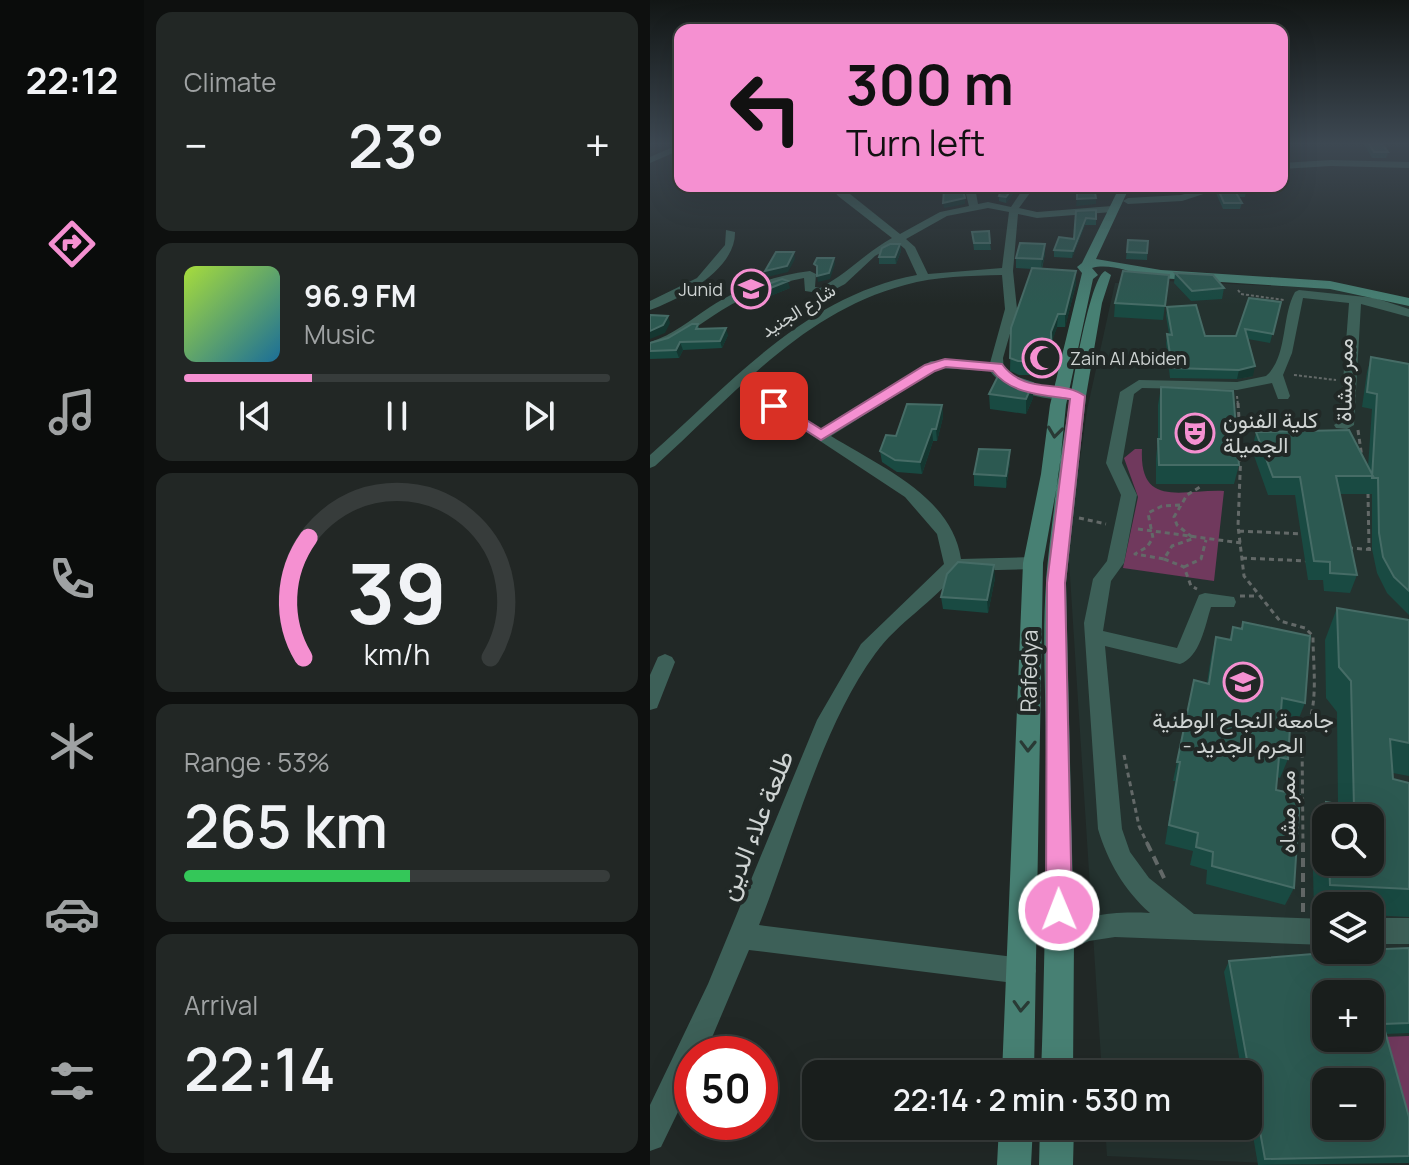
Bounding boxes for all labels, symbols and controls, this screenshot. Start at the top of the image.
text: 300 m [846,45,1014,122]
text: 22:12 [26,56,118,105]
icon: left [714,56,818,160]
text: Climate [184,64,276,100]
text: 23° [348,104,444,186]
text: − [184,115,208,175]
text: + [585,115,610,175]
text: Turn left [846,118,985,167]
icon: directions [44,216,100,272]
school or university icon: Junid [730,268,772,310]
text: 96.9 FM [304,275,416,316]
place label: Junid [678,277,723,301]
street label: شارع الجنيد [756,278,840,343]
text: Music [304,316,375,352]
mosque icon: Zain Al Abiden [1021,337,1063,379]
street label: ممر مشاة [1328,338,1360,422]
place label: Zain Al Abiden [1070,346,1187,370]
pin [740,372,808,440]
icon: music [44,384,100,440]
icon: arrive [752,384,796,428]
icon: previous [233,394,277,438]
icon: pause [375,394,419,438]
icon: next [517,394,561,438]
place label: كلية الفنون الجميلة [1223,405,1318,460]
theatre icon: كلية الفنون الجميلة [1174,412,1216,454]
one-way arrow [1046,426,1063,439]
text: 39 [347,535,447,649]
icon: phone [44,551,100,607]
street label: Rafedya [1013,629,1045,713]
text: km/h [364,636,430,675]
school or university icon: جامعة النجاح الوطنية - الحرم الجديد [1222,661,1264,703]
place label: جامعة النجاح الوطنية - الحرم الجديد [1152,705,1334,760]
icon: climate [44,718,100,774]
one-way arrow [1019,740,1036,753]
text: Range · 53% [184,744,330,780]
street label: طلعة علاء الدين [709,745,801,905]
street label: ممر مشاه [1272,770,1302,854]
text: 265 km [184,784,388,866]
map controls [1312,804,1384,1140]
button: search [1312,804,1384,876]
position arrow [1017,868,1101,952]
icon: car [44,886,100,942]
button: layers [1312,892,1384,964]
button: + [1312,980,1384,1052]
text: Arrival [184,987,258,1023]
one-way arrow [1013,1000,1030,1013]
text: 22:14 [184,1027,336,1109]
speed limit sign: 50 [674,1036,778,1140]
icon: filters [44,1053,100,1109]
button: − [1312,1068,1384,1140]
text: 22:14 · 2 min · 530 m [893,1079,1171,1120]

